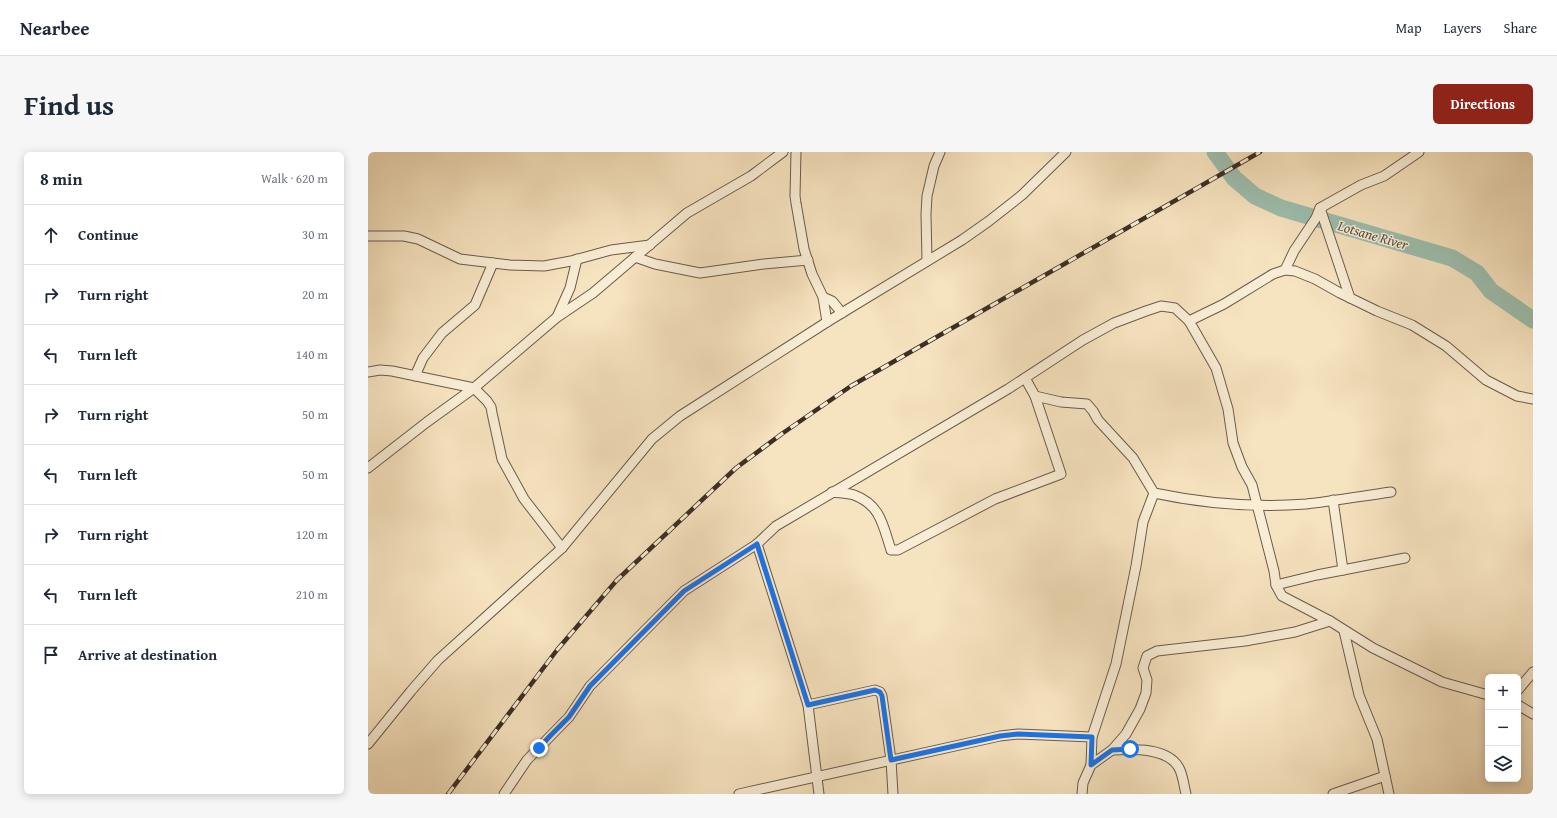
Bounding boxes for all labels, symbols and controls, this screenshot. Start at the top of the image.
text: Nearbee [20,14,90,42]
text: Map [1396,18,1422,38]
text: Layers [1444,18,1482,38]
text: Share [1504,18,1537,38]
text: Find us [24,84,114,125]
button: Directions [1433,84,1533,124]
text: 8 min [40,166,82,191]
text: Walk · 620 m [261,169,328,188]
water label: Lotsane River [1335,215,1411,255]
icon: ahead [40,224,62,246]
text: Continue [78,224,139,245]
text: 30 m [302,225,328,244]
icon: right [40,284,62,306]
text: Turn right [78,284,149,305]
text: 20 m [302,285,328,304]
icon: left [40,344,62,366]
text: Turn left [78,344,137,365]
text: 140 m [296,345,328,364]
icon: right [40,404,62,426]
text: Turn right [78,404,149,425]
text: 50 m [302,405,328,424]
icon: left [40,464,62,486]
text: Turn left [78,464,137,485]
text: 50 m [302,465,328,484]
icon: right [40,524,62,546]
text: Turn right [78,524,149,545]
text: 120 m [296,525,328,544]
icon: left [40,584,62,606]
text: Turn left [78,584,137,605]
text: 210 m [296,585,328,604]
icon: arrive [40,644,62,666]
text: Arrive at destination [78,644,217,665]
map controls [1485,674,1521,782]
button: + [1485,674,1521,710]
button: − [1485,710,1521,746]
route end [530,739,548,757]
route start [1121,740,1139,758]
button: layers [1485,746,1521,782]

